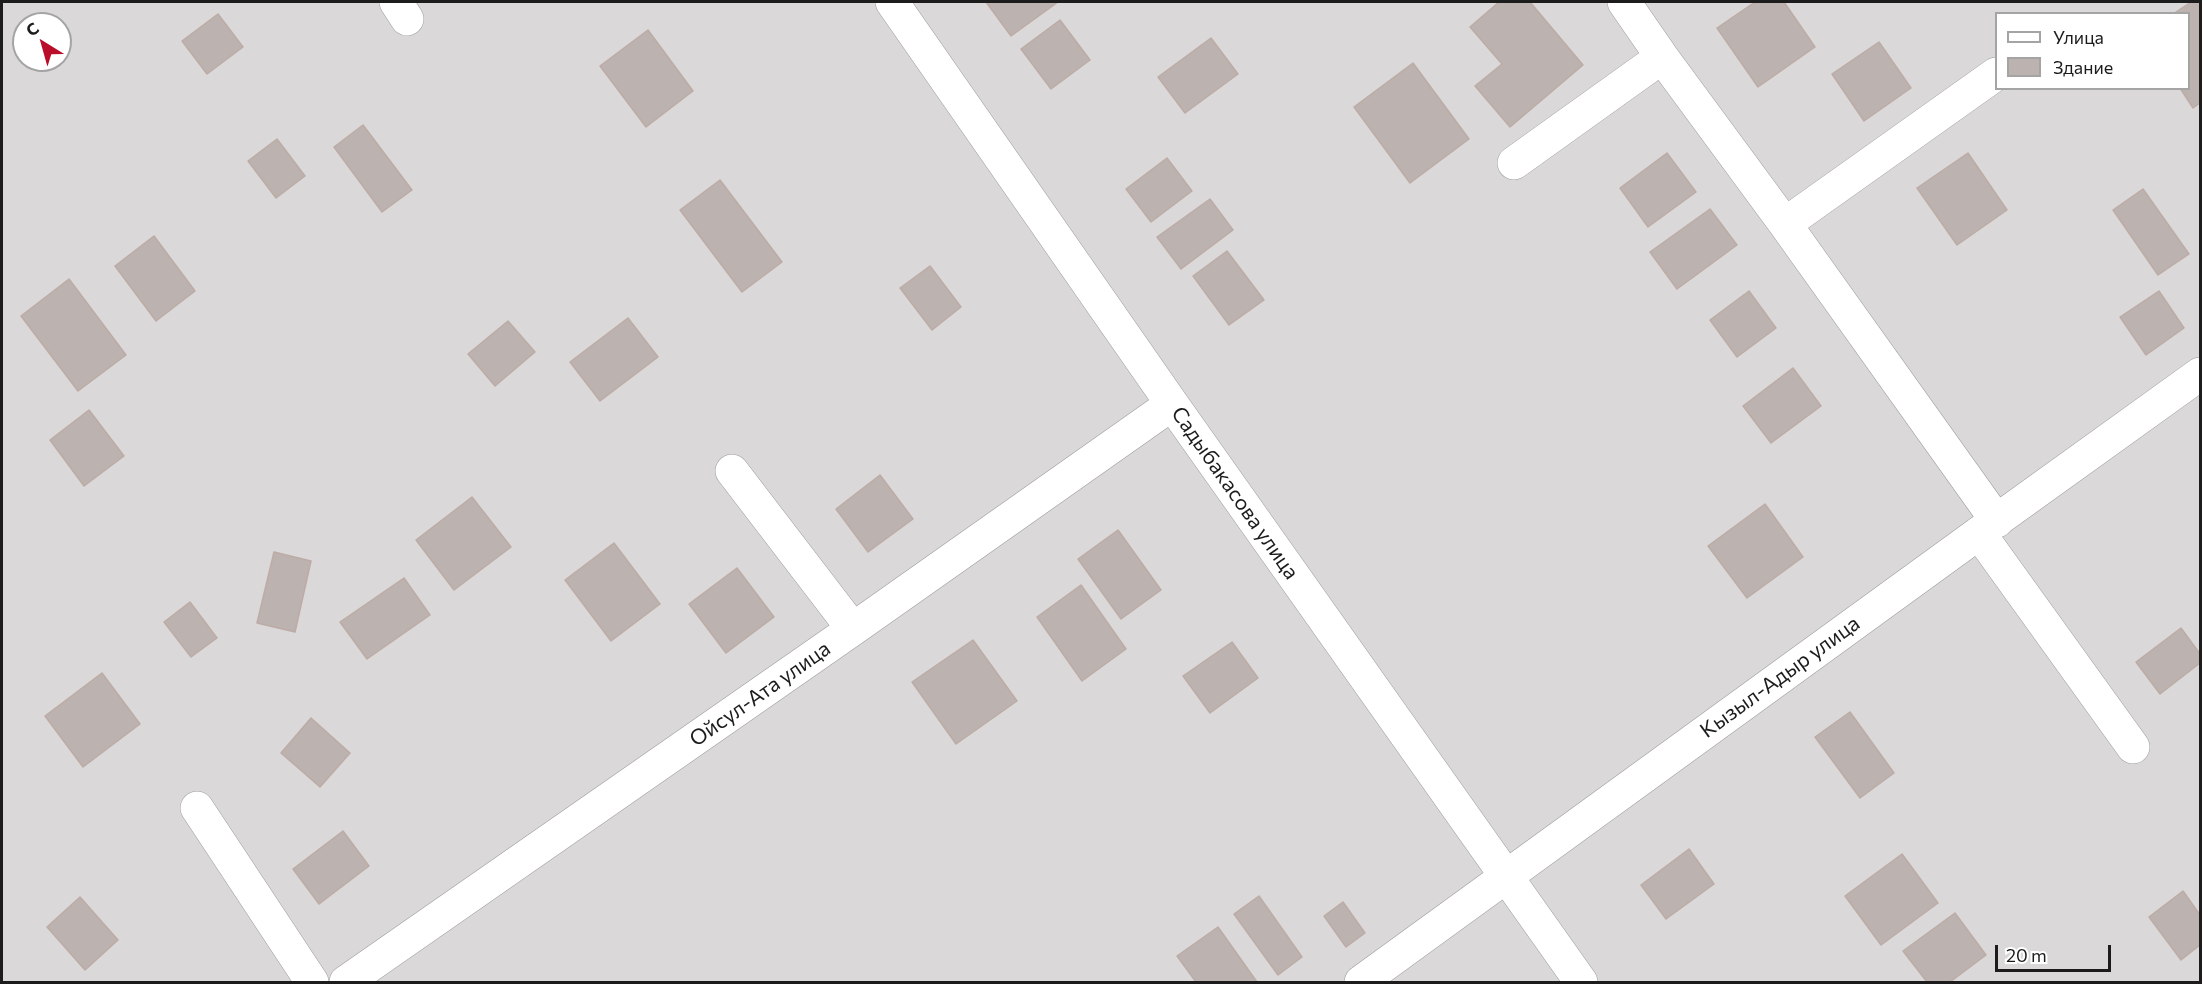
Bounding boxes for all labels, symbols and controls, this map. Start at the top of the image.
north arrow [12,12,72,72]
legend [1995,12,2190,90]
text: С [22,18,42,40]
text: Улица [2053,26,2104,48]
text: Здание [2053,56,2113,78]
street label: Садыбакасова улица [1166,402,1304,584]
street label: Кызыл-Адыр улица [1695,611,1865,743]
street label: Ойсул-Ата улица [685,636,835,752]
scale bar [1998,933,2114,971]
text: 20 m [2006,944,2047,966]

